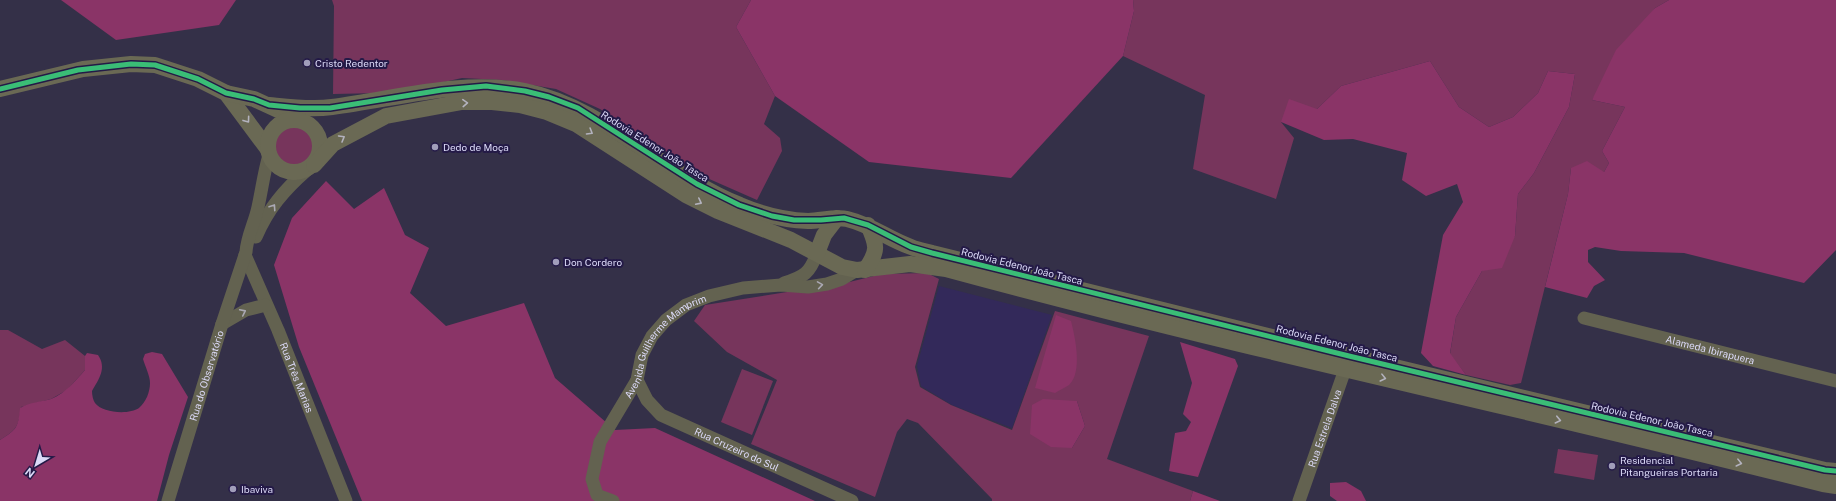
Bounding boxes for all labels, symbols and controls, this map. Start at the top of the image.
place label: Cristo Redentor [315,57,388,69]
marker: Cristo Redentor [302,58,312,68]
one-way arrow [462,98,468,107]
street label: Rodovia Edenor João Tasca [599,108,711,184]
one-way arrow [242,116,249,123]
one-way arrow [586,128,593,135]
one-way arrow [338,136,345,143]
place label: Dedo de Moça [443,141,509,153]
marker: Dedo de Moça [430,142,440,152]
one-way arrow [695,197,703,205]
one-way arrow [268,204,276,211]
street label: Rodovia Edenor João Tasca [960,245,1084,287]
place label: Don Cordero [564,256,623,268]
marker: Don Cordero [551,257,561,267]
one-way arrow [816,281,823,290]
street label: Avenida Guilherme Mamprim [622,292,708,400]
one-way arrow [239,309,246,317]
street label: Rodovia Edenor João Tasca [1275,322,1399,364]
street label: Rua do Observatório [187,329,226,422]
street label: Alameda Ibirapuera [1664,333,1756,366]
street label: Rua Três Marias [278,341,316,414]
one-way arrow [1379,373,1386,382]
street label: Rua Estrela Dalva [1305,388,1344,469]
street label: Rodovia Edenor João Tasca [1590,399,1714,439]
one-way arrow [1555,416,1562,424]
street label: Rua Cruzeiro do Sul [693,425,781,473]
north arrow [16,445,56,485]
place label: Residencial Pitangueiras Portaria [1620,454,1718,478]
one-way arrow [1736,458,1743,467]
marker: Residencial Pitangueiras Portaria [1607,461,1617,471]
text: N [23,466,37,480]
place label: Ibaviva [241,483,273,495]
marker: Ibaviva [228,484,238,494]

